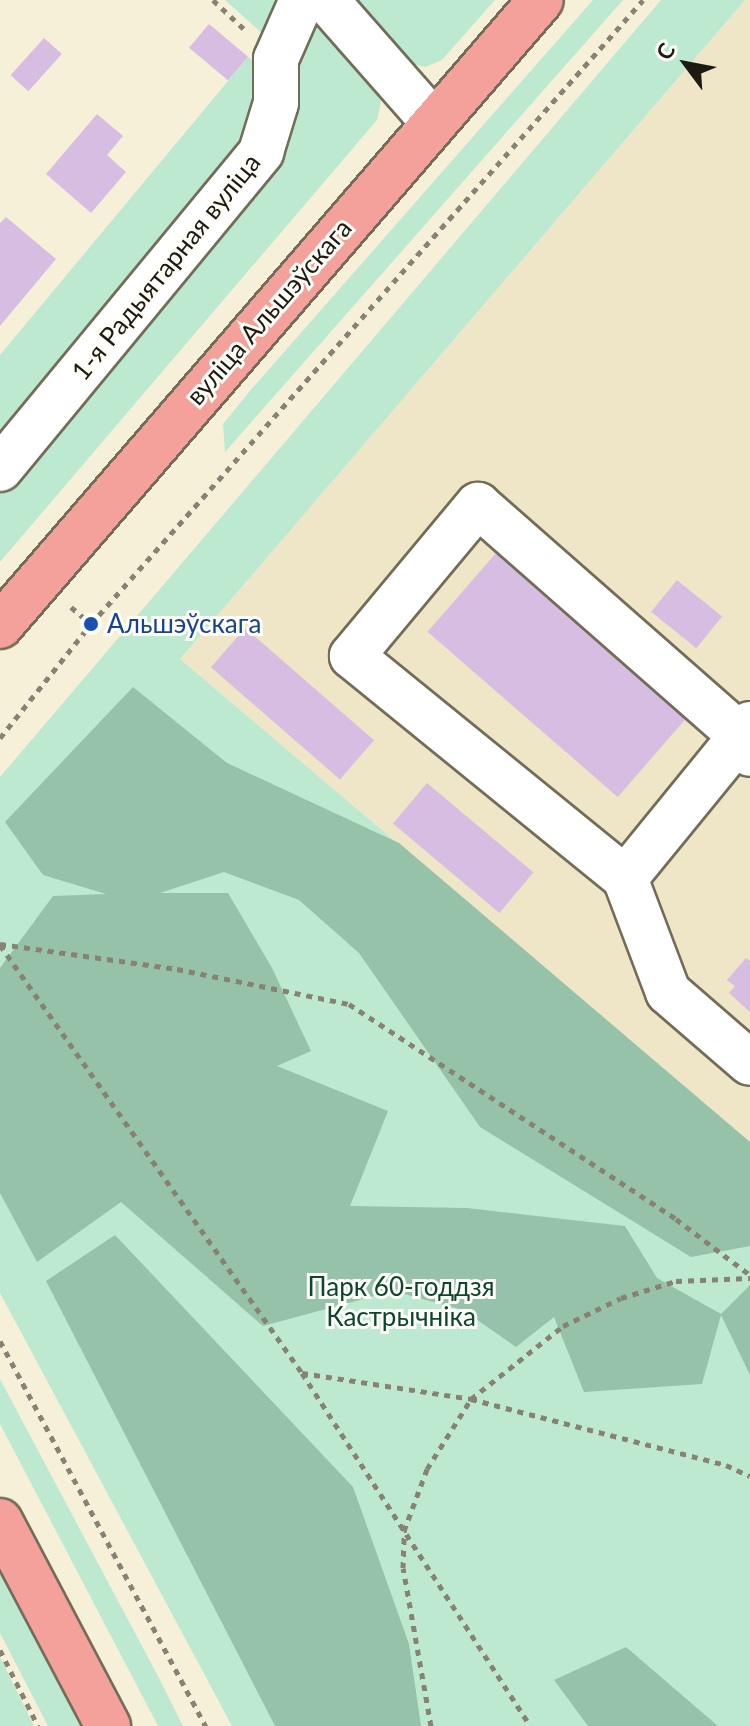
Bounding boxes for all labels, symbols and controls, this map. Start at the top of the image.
north arrow [646,24,726,104]
text: С [650,38,681,64]
street label: 1-я Радыятарная вуліца [65,147,267,387]
street label: вуліца Альшэўскага [180,213,358,411]
place label: Альшэўскага [107,608,261,640]
marker: Альшэўскага [82,615,100,633]
park label: Парк 60-годдзя Кастрычніка [307,1271,495,1332]

